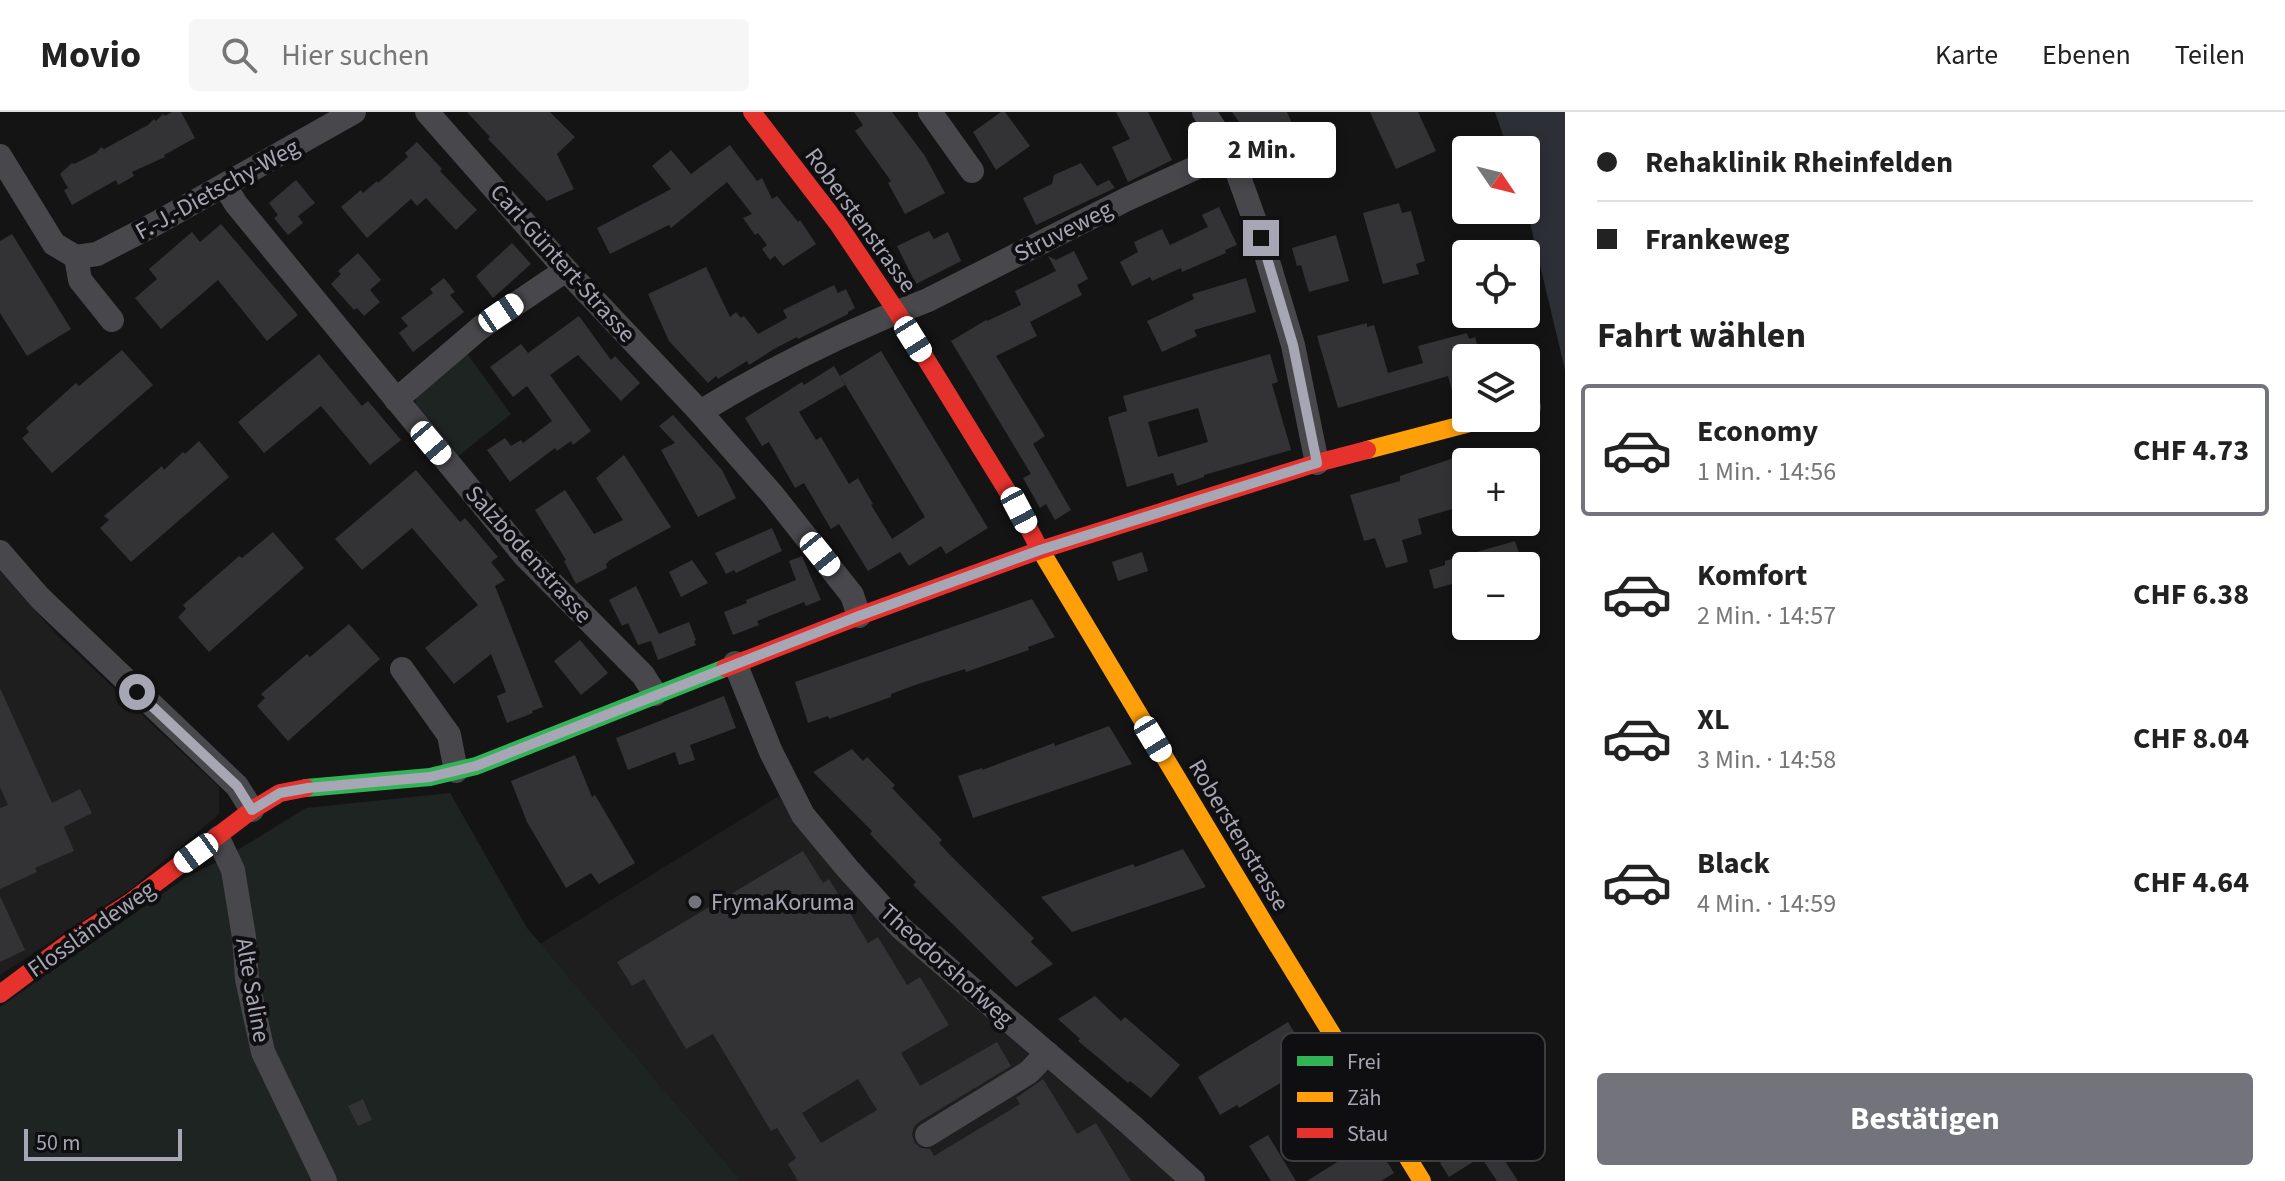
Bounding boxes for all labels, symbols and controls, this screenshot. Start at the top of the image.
search box [189,19,749,91]
text: Movio [40,28,141,82]
icon: search [217,33,261,77]
text: Hier suchen [281,34,430,77]
text: Karte [1935,35,1998,75]
text: Ebenen [2042,35,2131,75]
text: Teilen [2175,35,2245,75]
callout: 2 Min. [1187,122,1335,178]
street label: F.-J.-Dietschy-Weg [129,130,306,249]
text: 2 Min. [1228,131,1296,168]
north arrow [1452,136,1540,224]
map controls [1452,136,1540,640]
street label: Roberstenstrasse [796,141,925,300]
text: Rehaklinik Rheinfelden [1645,141,1953,184]
street label: Carl-Güntert-Strasse [482,176,644,351]
street label: Struveweg [1008,192,1118,271]
text: Frankeweg [1645,218,1789,261]
route end [1243,220,1279,256]
button: locate [1452,240,1540,328]
car [474,290,528,336]
text: Fahrt wählen [1597,310,1806,361]
car [890,312,936,366]
button: layers [1452,344,1540,432]
text: Economy [1697,410,1818,453]
icon: car [1601,414,1673,486]
car [406,417,456,469]
text: CHF 4.73 [2133,429,2249,472]
button: + [1452,448,1540,536]
text: 1 Min. · 14:56 [1697,453,1836,490]
street label: Salzbodenstrasse [457,477,600,631]
car [997,483,1041,537]
car [796,528,844,580]
button: − [1452,552,1540,640]
text: Komfort [1697,554,1807,597]
icon: car [1601,558,1673,630]
text: CHF 6.38 [2133,573,2249,616]
text: 2 Min. · 14:57 [1697,597,1836,634]
route start [119,674,155,710]
text: XL [1697,698,1730,741]
icon: car [1601,702,1673,774]
car [1130,712,1176,766]
text: CHF 8.04 [2133,717,2249,760]
text: 3 Min. · 14:58 [1697,741,1836,778]
street label: Roberstenstrasse [1179,753,1298,918]
car [170,829,222,877]
text: Black [1697,842,1770,885]
icon: car [1601,846,1673,918]
text: CHF 4.64 [2133,861,2249,904]
street label: Flossländeweg [20,872,162,986]
place label: FrymaKoruma [711,885,855,920]
text: 4 Min. · 14:59 [1697,885,1836,922]
marker: FrymaKoruma [686,893,704,911]
street label: Theodorshofweg [872,896,1021,1035]
street label: Alte Saline [226,935,279,1045]
legend [1281,1033,1545,1161]
text: Frei [1347,1046,1381,1078]
button: Bestätigen [1597,1073,2253,1165]
text: Zäh [1347,1082,1382,1114]
text: Stau [1347,1118,1388,1150]
scale bar [24,1125,182,1161]
text: 50 m [36,1127,81,1159]

